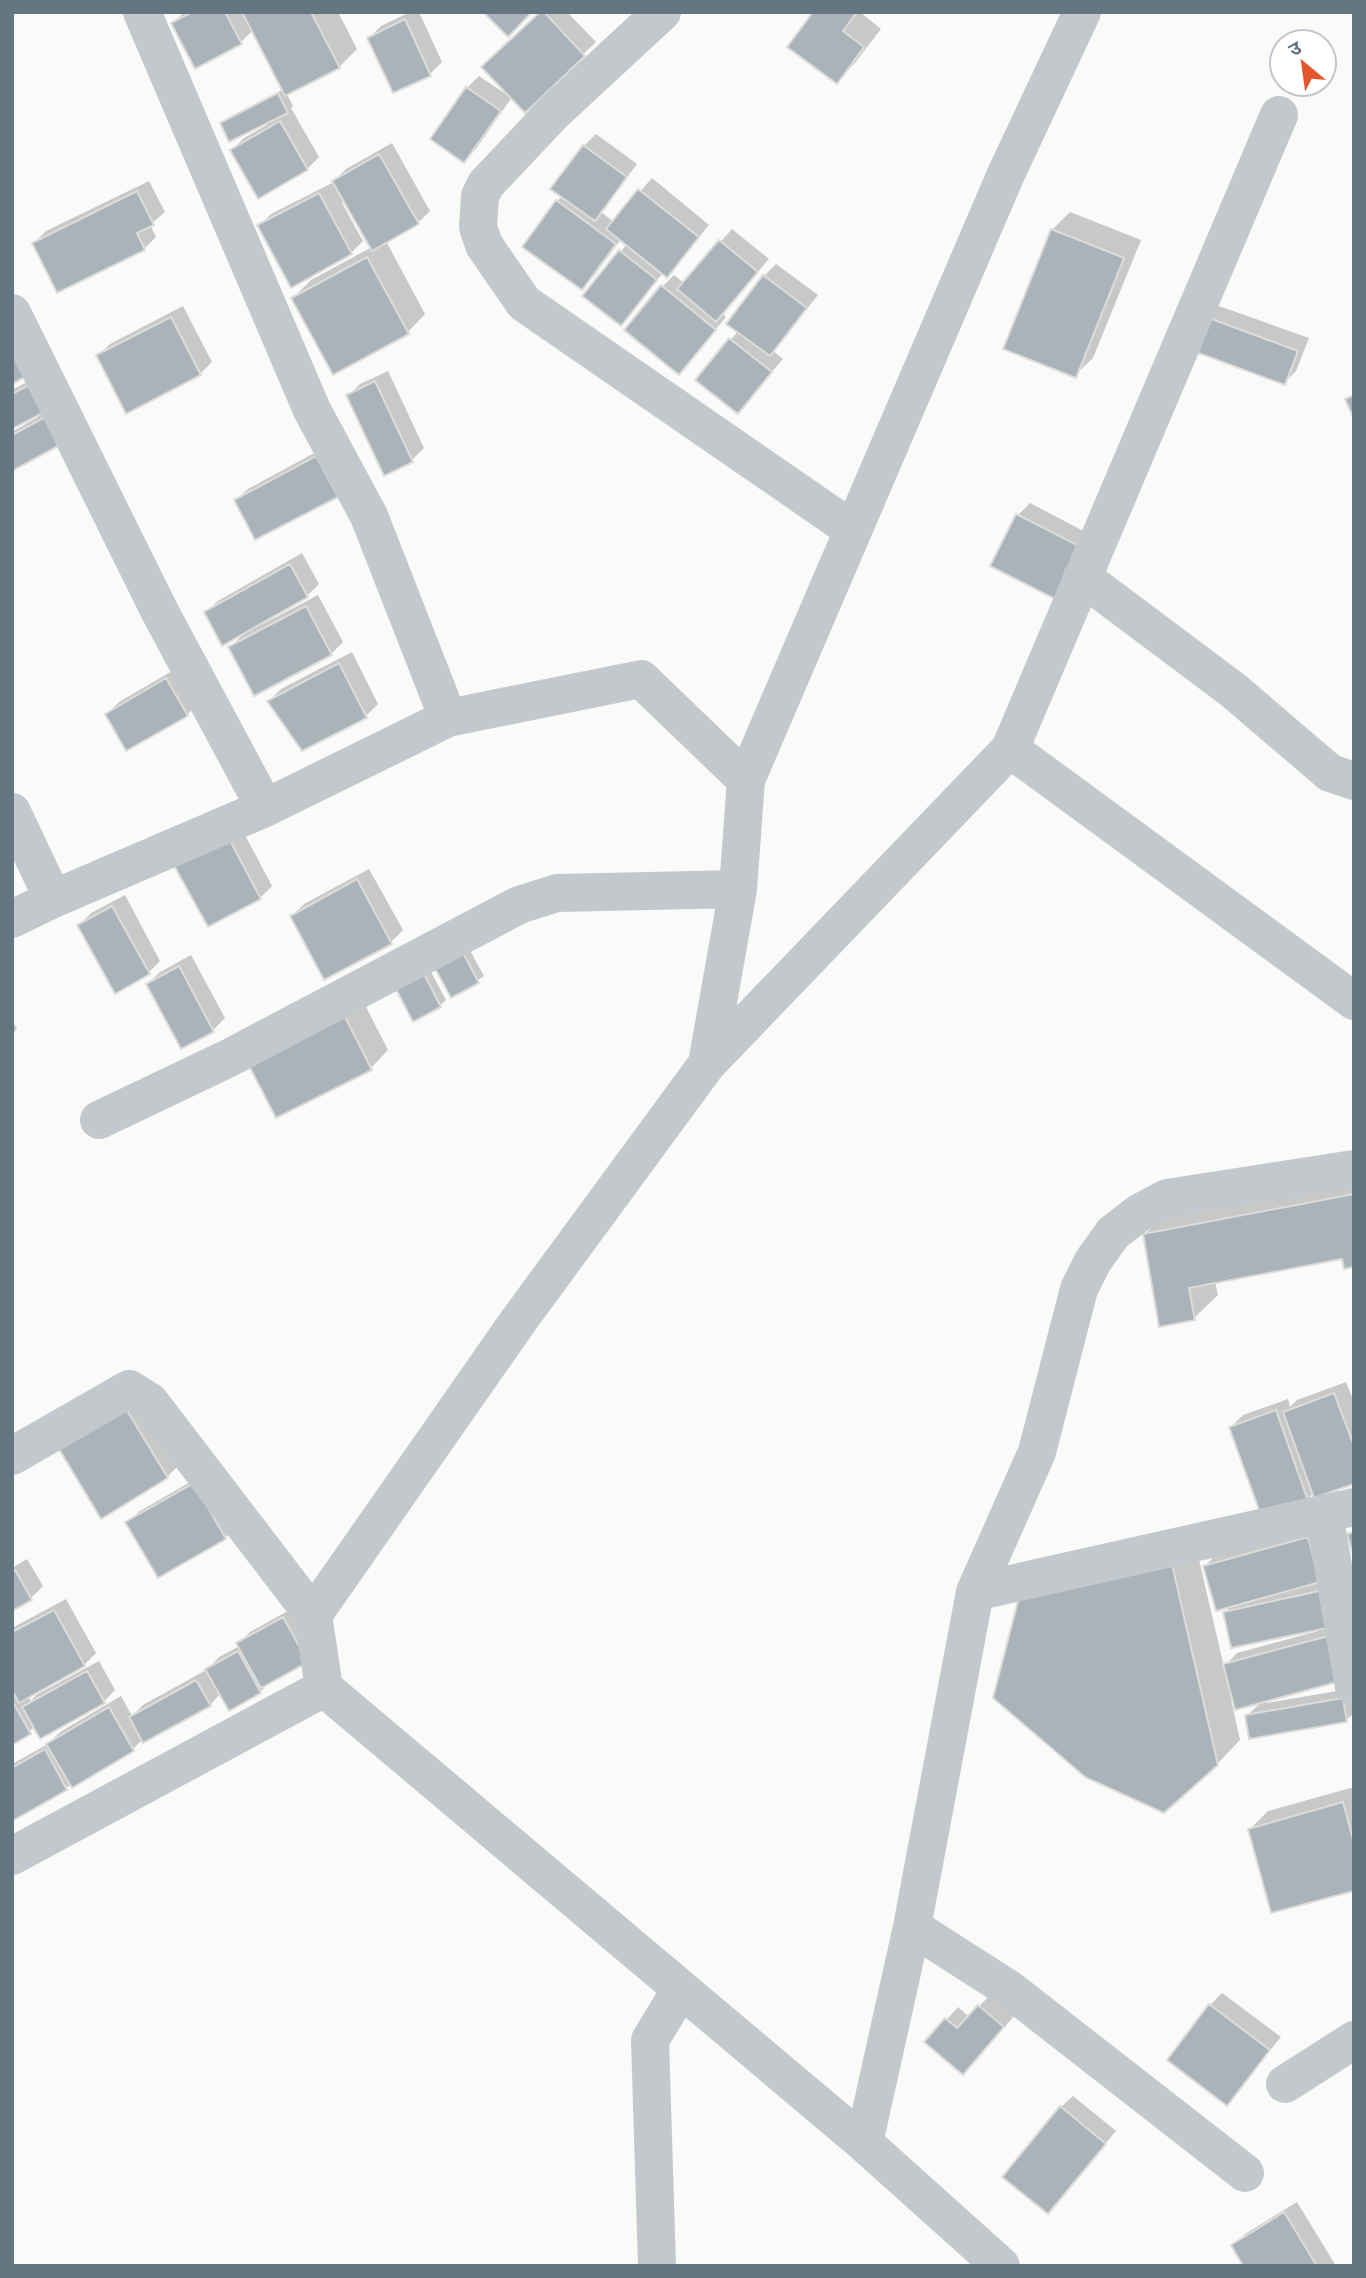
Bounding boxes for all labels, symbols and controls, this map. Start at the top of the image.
north arrow [1268,28,1338,98]
text: उ [1285,35,1306,60]

